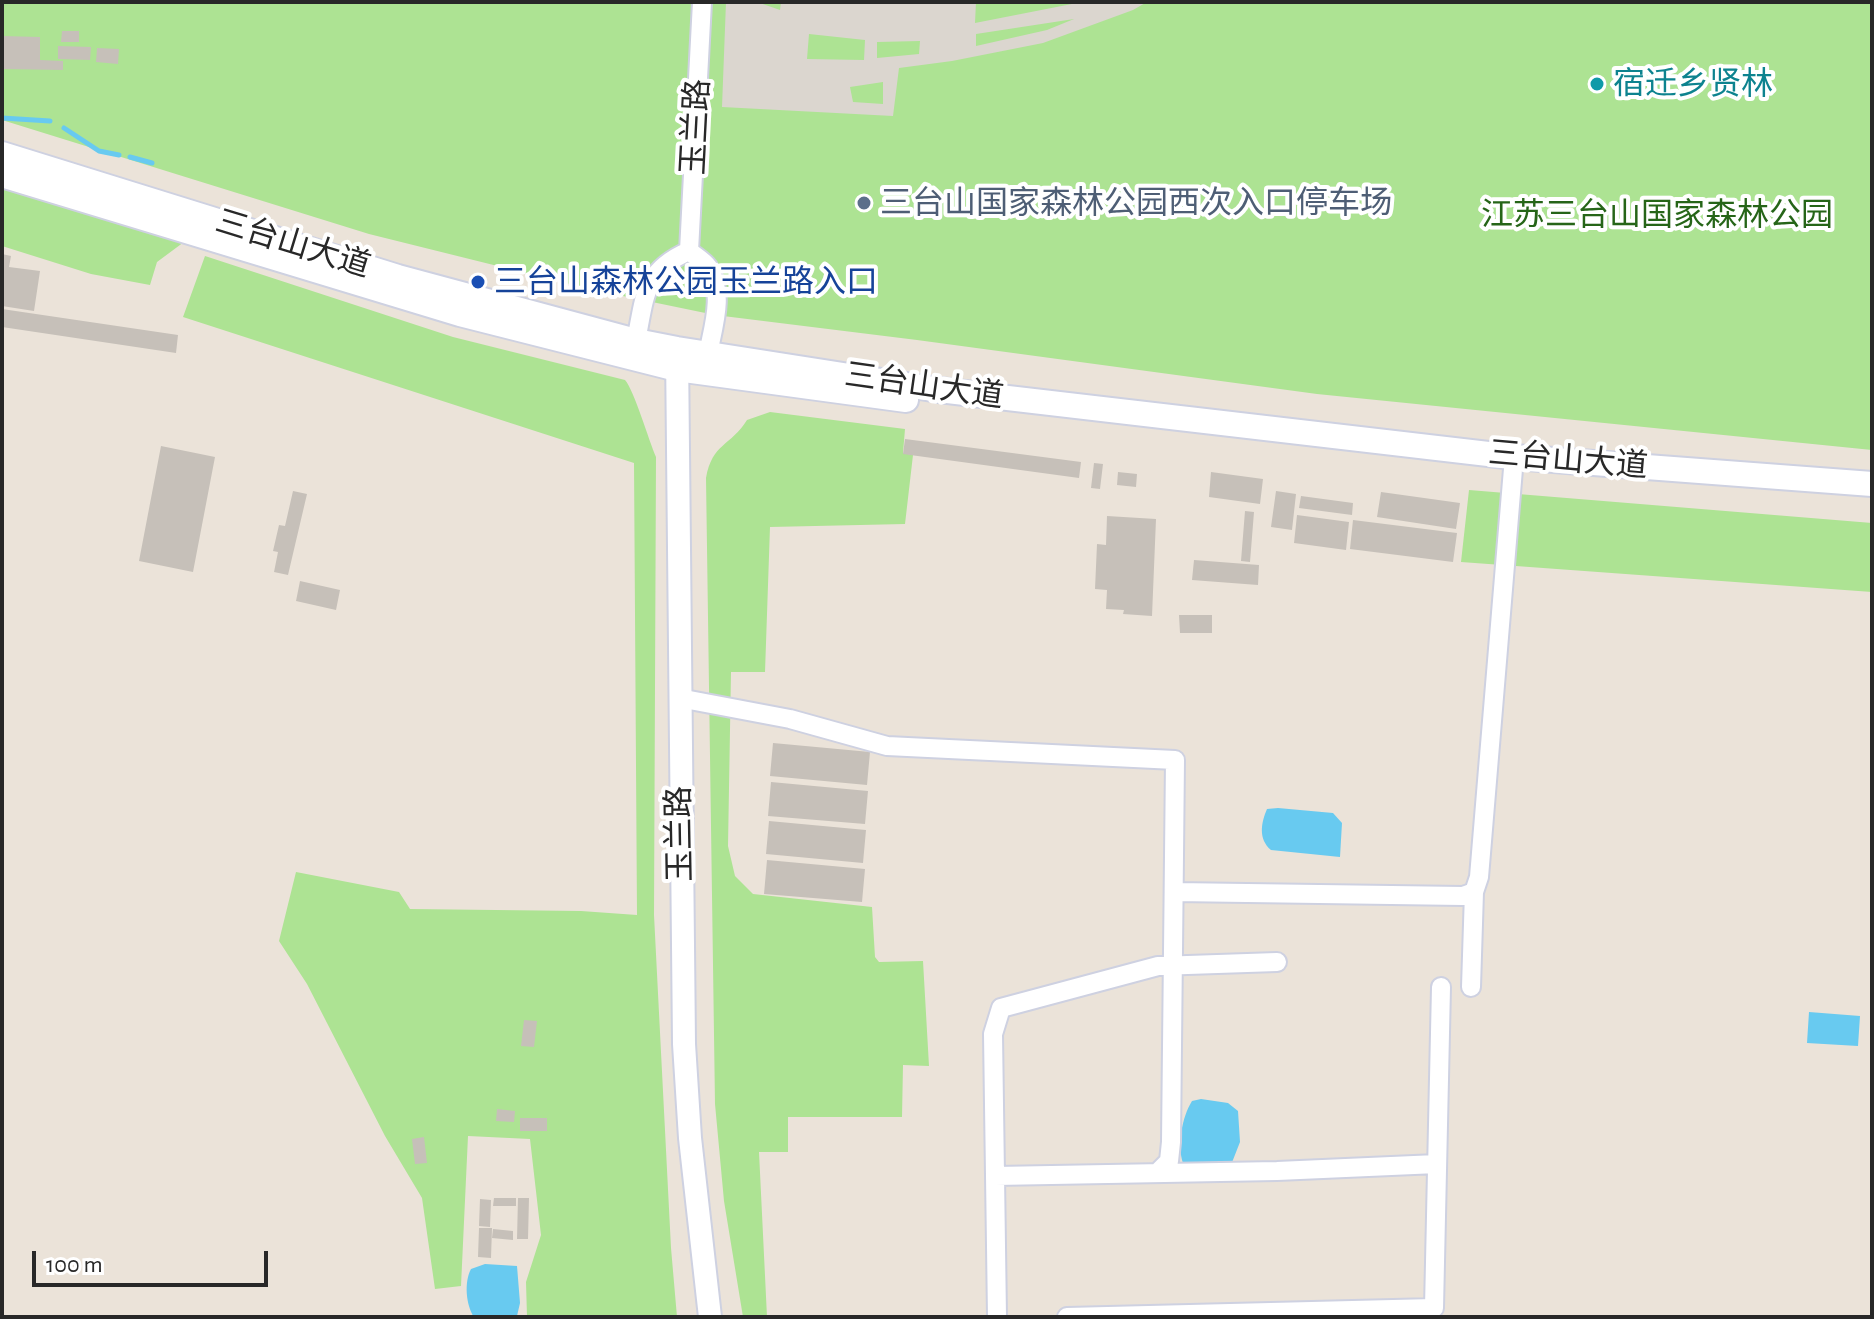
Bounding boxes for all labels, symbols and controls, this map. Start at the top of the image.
place label: 宿迁乡贤林 [1613,65,1773,103]
marker: 宿迁乡贤林 [1588,75,1606,93]
street label: 玉兰路 [674,78,718,176]
place label: 三台山国家森林公园西次入口停车场 [880,184,1392,222]
marker: 三台山国家森林公园西次入口停车场 [855,194,873,212]
park label: 江苏三台山国家森林公园 [1481,196,1833,234]
street label: 三台山大道 [211,202,375,286]
place label: 三台山森林公园玉兰路入口 [494,263,878,301]
marker: 三台山森林公园玉兰路入口 [469,273,487,291]
street label: 三台山大道 [842,356,1006,416]
street label: 三台山大道 [1487,434,1649,486]
street label: 玉兰路 [660,786,700,882]
scale bar [36,1235,272,1285]
text: 100 m [46,1253,103,1277]

